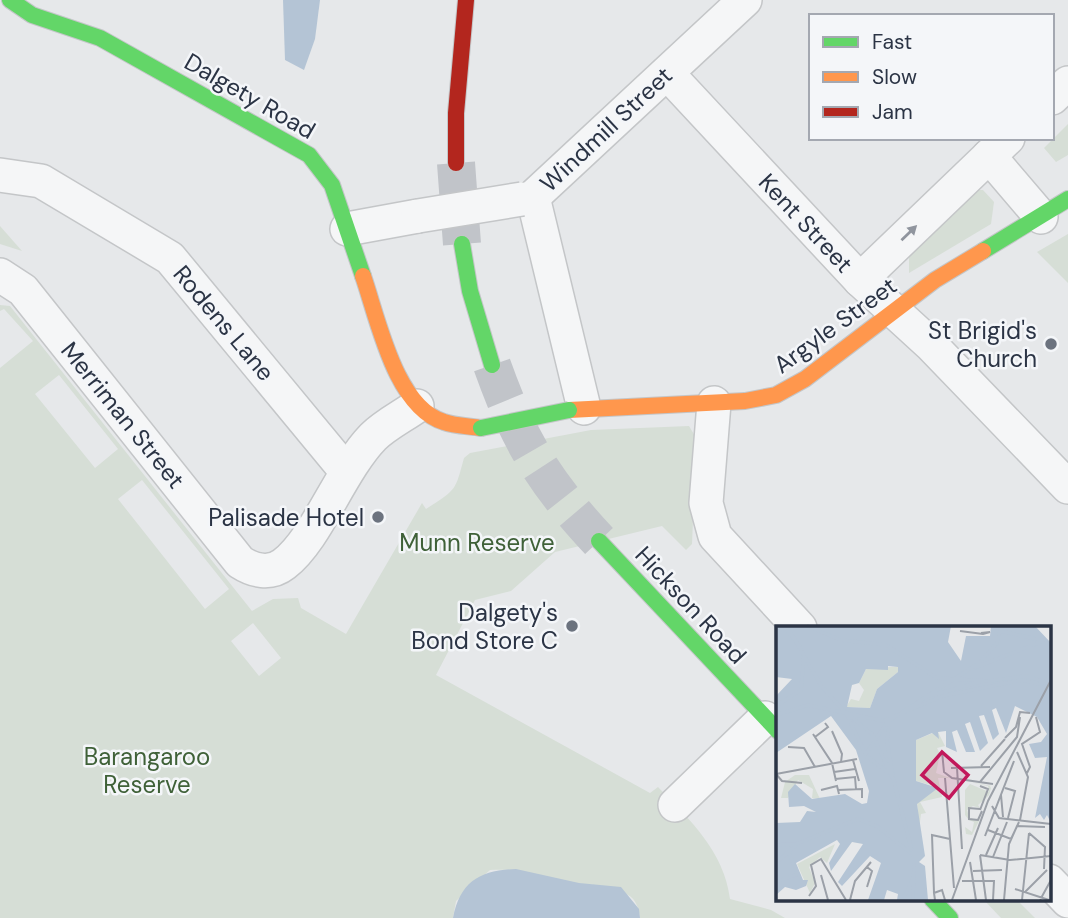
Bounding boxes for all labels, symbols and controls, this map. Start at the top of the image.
legend [809,14,1054,140]
text: Fast [872,28,912,56]
street label: Dalgety Road [179,46,321,146]
street label: Windmill Street [533,60,679,198]
text: Slow [872,63,917,91]
text: Jam [872,98,913,126]
street label: Kent Street [752,167,860,279]
one-way arrow [900,225,917,241]
street label: Rodens Lane [167,259,281,387]
street label: Argyle Street [767,270,903,380]
place label: St Brigid's Church [928,315,1037,374]
street label: Merriman Street [54,335,192,495]
marker: St Brigid's Church [1043,336,1059,352]
place label: Palisade Hotel [208,502,364,533]
marker: Palisade Hotel [370,509,386,525]
park label: Munn Reserve [399,527,555,558]
street label: Hickson Road [629,540,753,670]
place label: Dalgety's Bond Store C [411,597,558,656]
marker: Dalgety's Bond Store C [564,618,580,634]
inset map [776,626,1050,900]
park label: Barangaroo Reserve [84,741,210,800]

